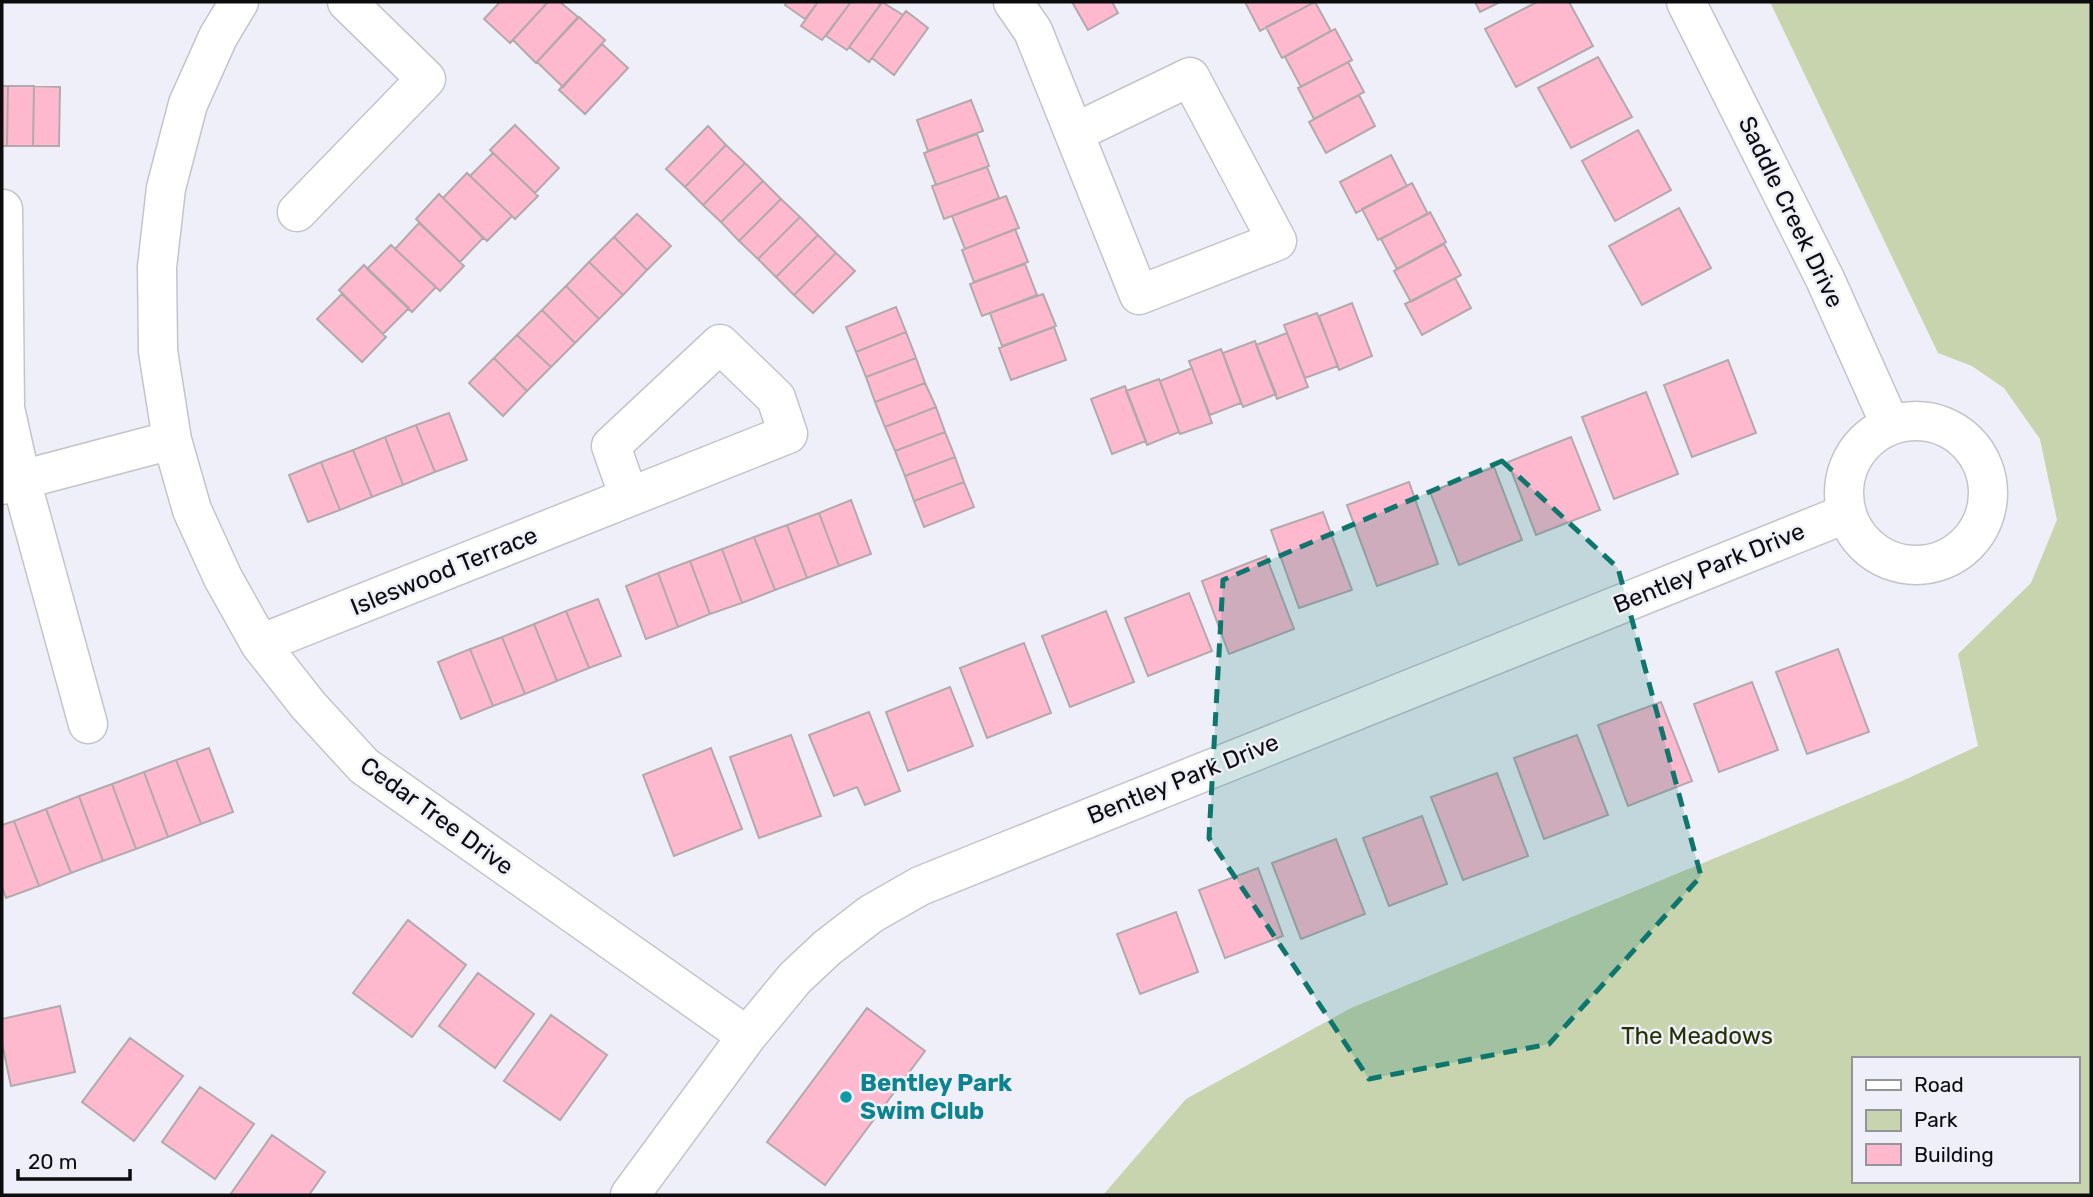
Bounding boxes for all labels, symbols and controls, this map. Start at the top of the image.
street label: Saddle Creek Drive [1733,112,1849,312]
street label: Bentley Park Drive [1609,517,1809,619]
street label: Isleswood Terrace [346,521,542,621]
street label: Bentley Park Drive [1083,728,1283,830]
street label: Cedar Tree Drive [355,751,519,881]
park label: The Meadows [1621,1022,1773,1050]
legend [1852,1057,2079,1183]
place label: Bentley Park Swim Club [860,1069,1012,1125]
text: Road [1914,1072,1964,1097]
marker: Bentley Park Swim Club [838,1089,854,1105]
text: Park [1914,1107,1958,1132]
scale bar [18,1138,130,1182]
text: Building [1914,1142,1994,1167]
text: 20 m [28,1149,77,1174]

